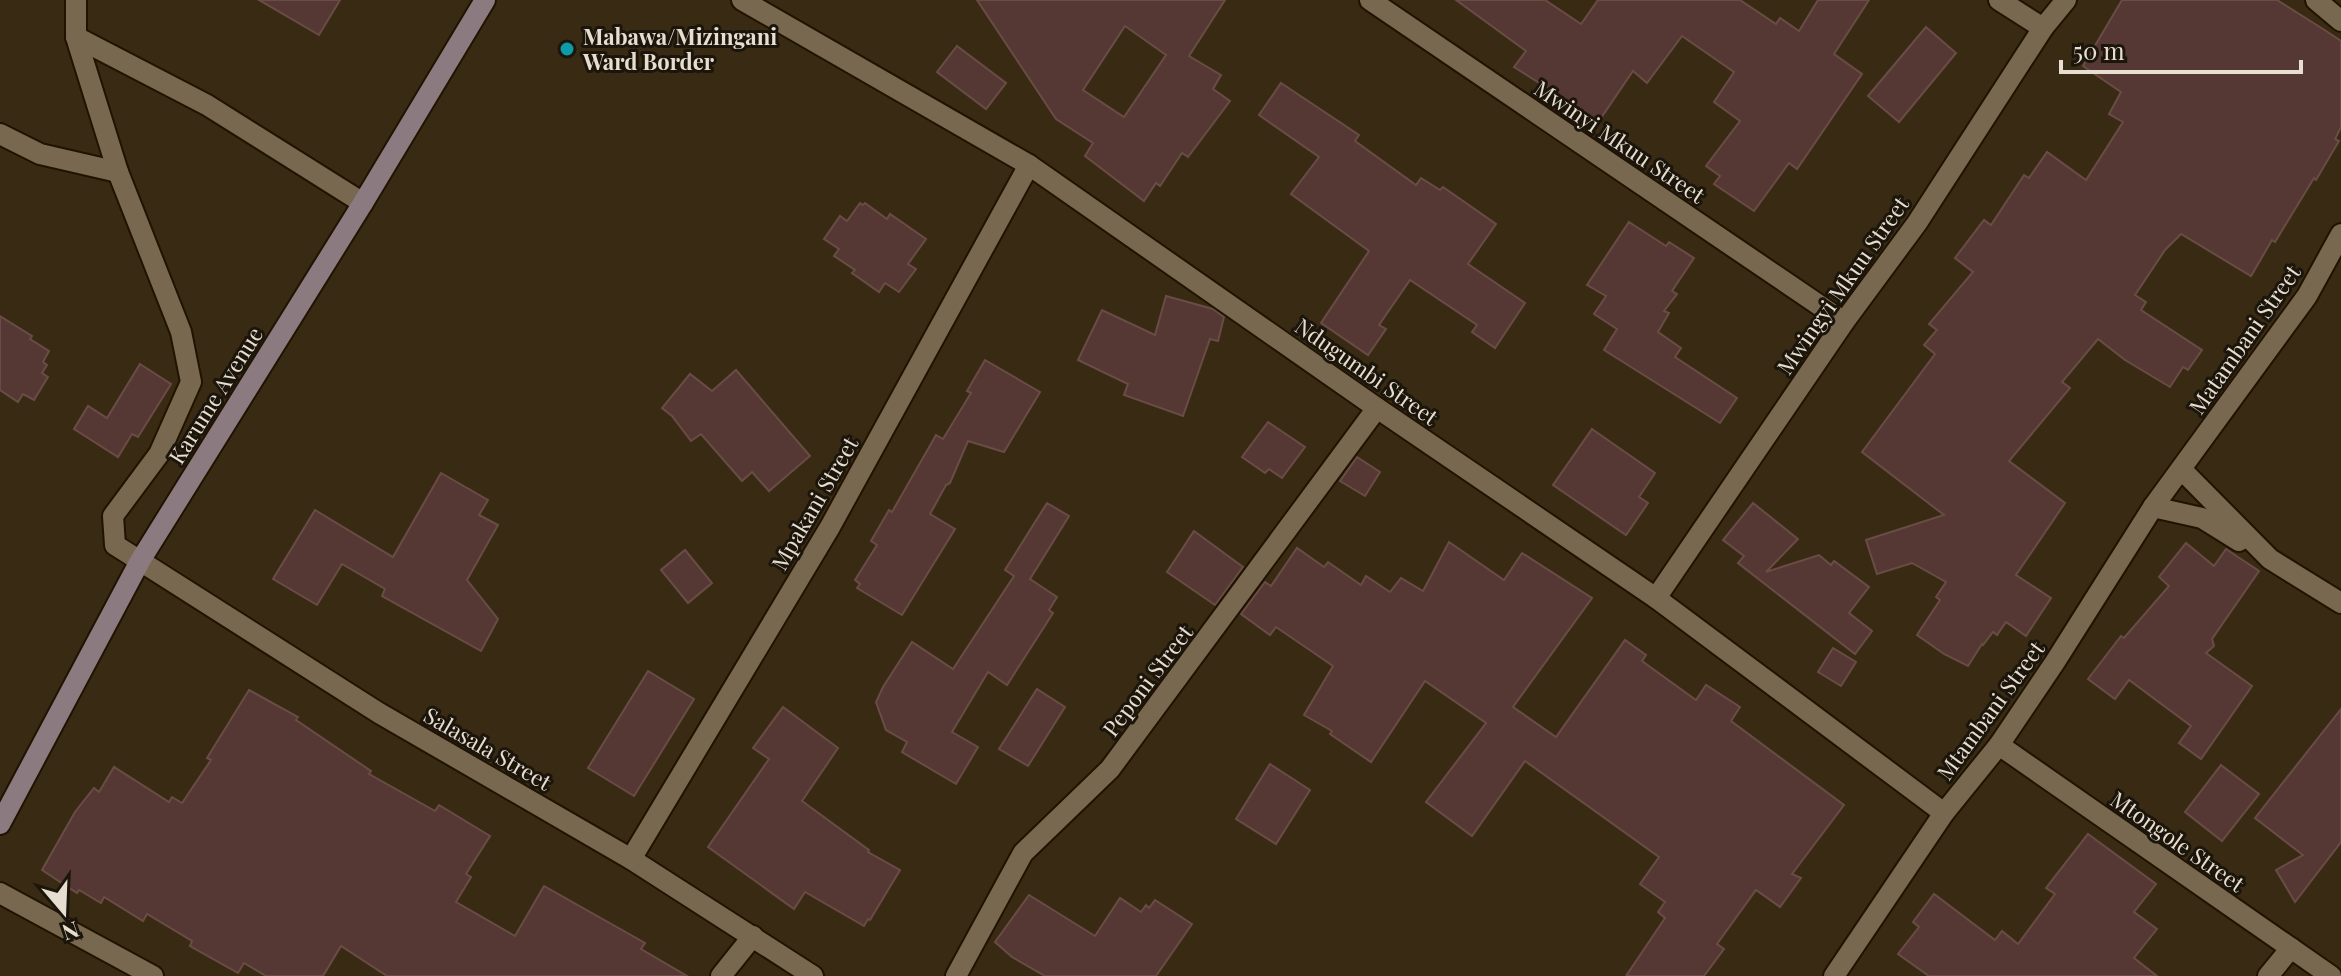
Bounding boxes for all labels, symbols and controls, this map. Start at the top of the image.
place label: Mabawa/Mizingani Ward Border [582,21,777,76]
scale bar [2061,24,2301,74]
text: 50 m [2073,34,2125,66]
marker: Mabawa/Mizingani Ward Border [558,40,576,58]
street label: Mwinyi Mkuu Street [1529,73,1712,210]
street label: Mwingyi Mkuu Street [1769,189,1915,380]
street label: Matambani Street [2181,257,2307,420]
street label: Ndugumbi Street [1290,311,1445,432]
street label: Karume Avenue [161,321,269,469]
street label: Mpakani Street [764,430,865,575]
street label: Peponi Street [1095,617,1200,742]
street label: Mtambani Street [1929,634,2051,785]
street label: Salasala Street [419,699,558,797]
street label: Mtongole Street [2105,784,2252,899]
north arrow [24,872,104,952]
text: N [58,915,83,949]

